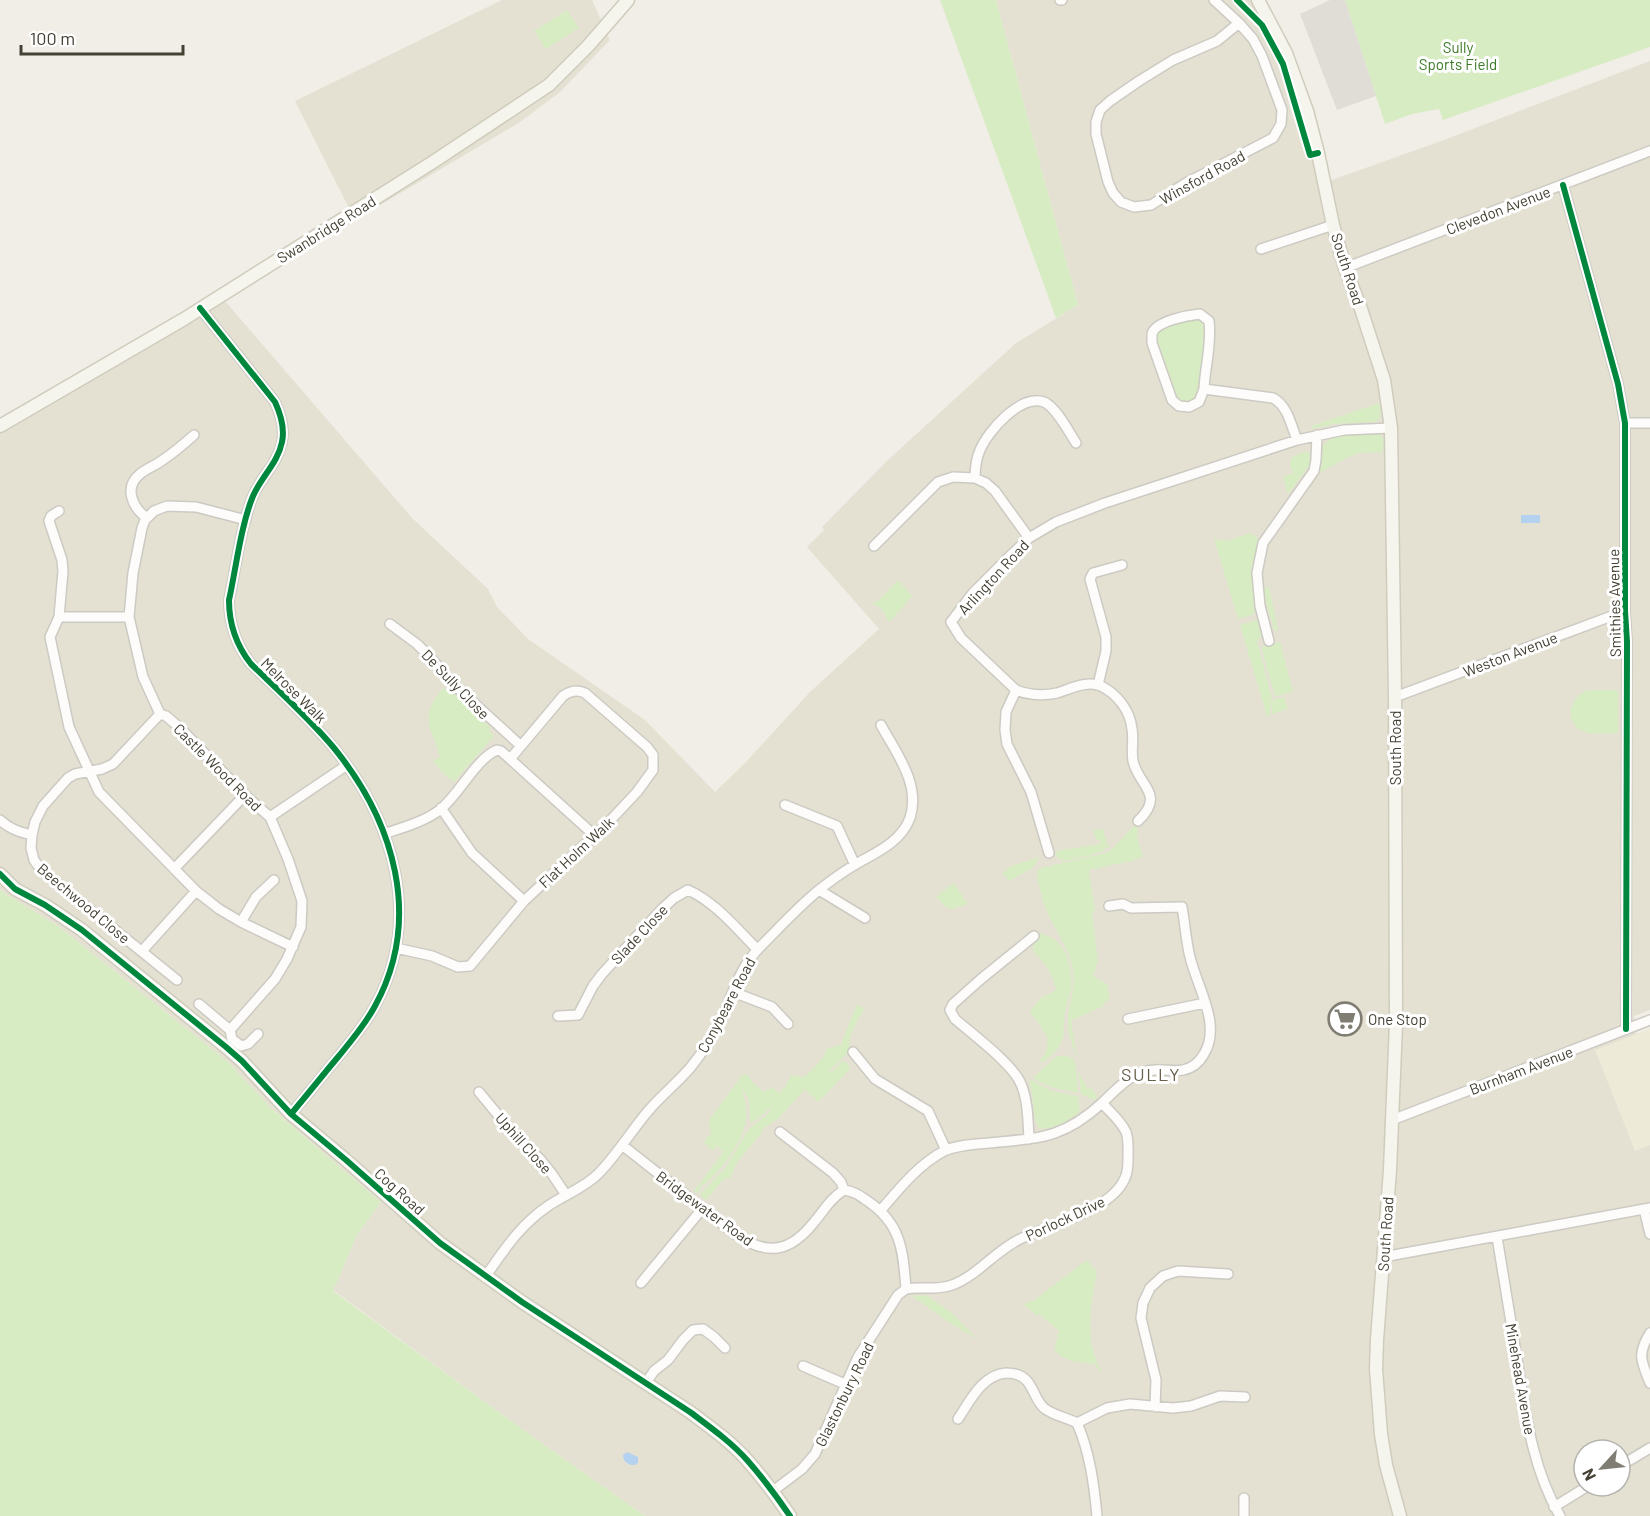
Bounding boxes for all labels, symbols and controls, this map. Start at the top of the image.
scale bar [21,18,183,56]
text: 100 m [30,27,75,49]
park label: Sully Sports Field [1419,38,1497,73]
street label: Winsford Road [1156,146,1248,208]
street label: Clevedon Avenue [1443,182,1553,238]
street label: Swanbridge Road [273,191,379,267]
street label: South Road [1328,231,1368,307]
street label: Arlington Road [954,536,1032,618]
street label: Smithies Avenue [1604,549,1624,657]
street label: Weston Avenue [1460,628,1560,680]
street label: De Sully Close [418,645,494,723]
street label: Melrose Walk [258,654,331,727]
street label: South Road [1386,711,1404,785]
street label: Castle Wood Road [170,719,266,815]
street label: Flat Holm Walk [535,812,618,891]
street label: Beechwood Close [34,859,134,947]
street label: Slade Close [607,900,671,968]
street label: Conybeare Road [693,954,759,1056]
supermarket icon: One Stop [1327,1001,1363,1037]
place label: One Stop [1368,1010,1427,1028]
street label: Burnham Avenue [1467,1042,1575,1098]
district label: SULLY [1121,1063,1181,1085]
street label: Uphill Close [492,1109,556,1177]
street label: Cog Road [371,1164,429,1218]
street label: Bridgewater Road [653,1167,757,1249]
street label: Porlock Drive [1022,1192,1108,1244]
street label: South Road [1373,1196,1397,1272]
street label: Minehead Avenue [1502,1322,1540,1436]
street label: Glastonbury Road [811,1339,877,1449]
north arrow [1572,1438,1632,1498]
text: N [1577,1466,1599,1484]

